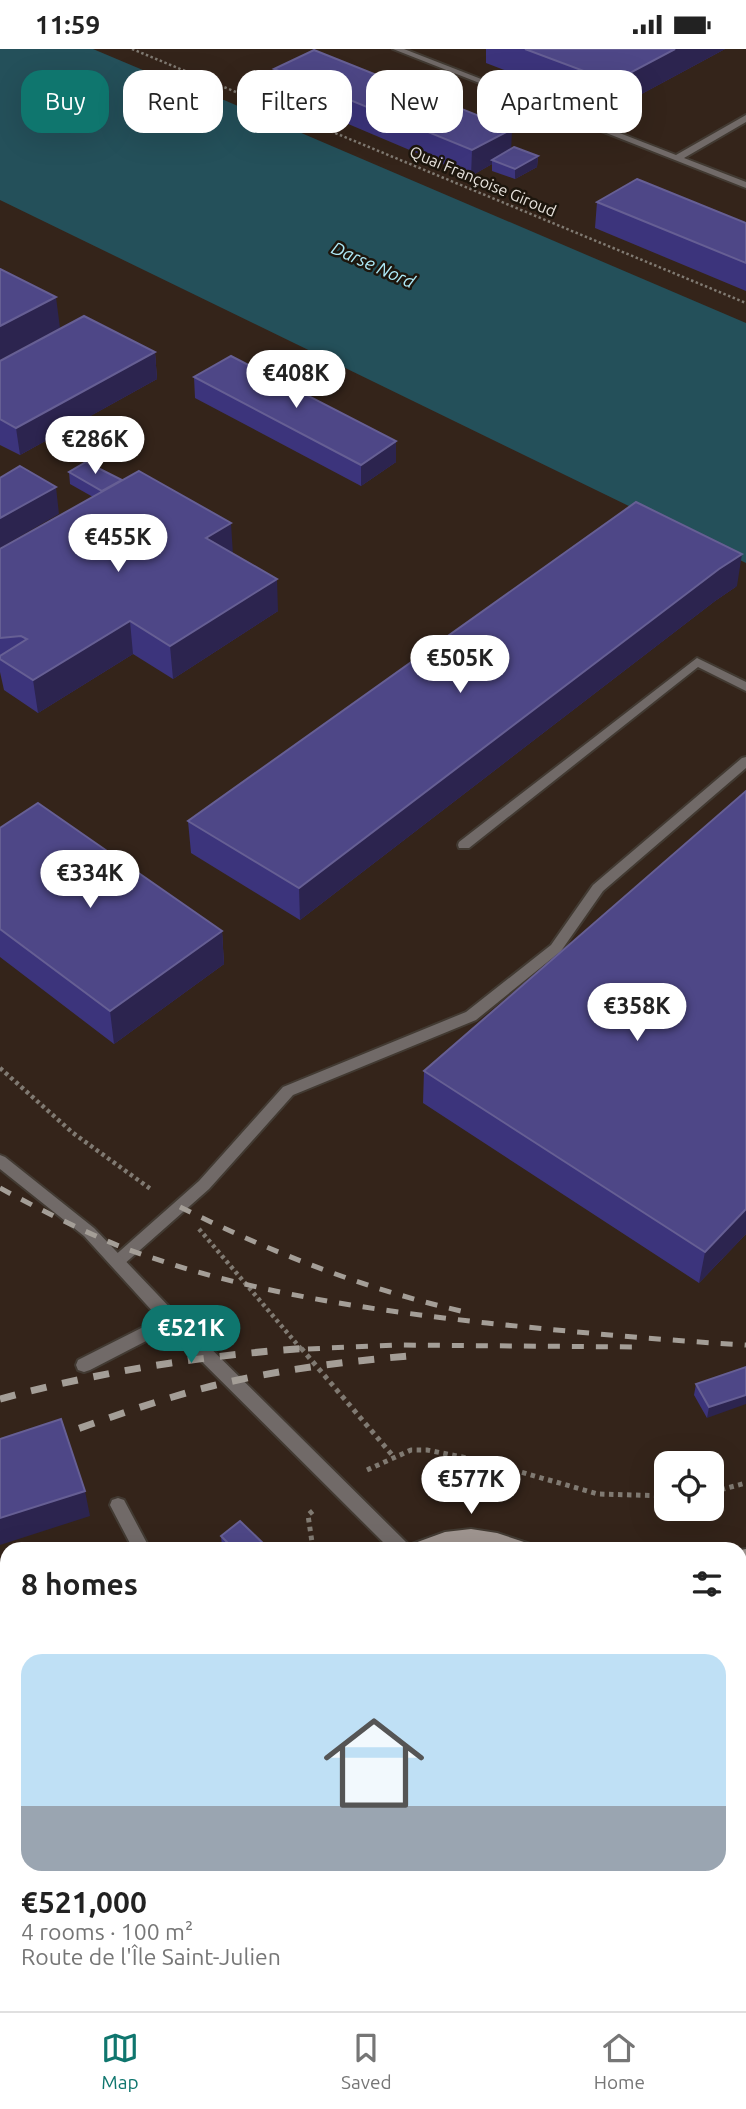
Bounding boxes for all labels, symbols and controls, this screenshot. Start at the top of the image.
text: 11:59 [35,10,100,39]
chip: Buy [21,70,109,133]
chip: Rent [123,70,223,133]
chip: Filters [237,70,352,133]
chip: New [366,70,463,133]
chip: Apartment [477,70,642,133]
street label: Quai Françoise Giroud [407,142,559,220]
water label: Darse Nord [329,237,419,292]
pin: €408K [247,351,345,410]
text: €408K [262,360,330,385]
pin: €286K [46,417,144,476]
text: €286K [61,426,129,451]
pin: €455K [69,515,167,574]
text: €455K [84,524,152,549]
pin: €505K [411,635,509,695]
text: €505K [426,645,494,670]
pin: €334K [41,851,139,910]
text: €334K [56,860,124,885]
pin: €358K [588,983,686,1043]
text: €358K [603,993,671,1018]
pin: €521K [142,1305,240,1365]
text: €521K [157,1315,225,1340]
map controls [654,1451,724,1521]
button: locate [654,1451,724,1521]
pin: €577K [422,1457,520,1516]
text: €577K [437,1466,505,1491]
icon: filters [688,1565,726,1603]
text: 8 homes [21,1567,138,1601]
icon: home [311,1700,437,1826]
text: €521,000 [21,1885,147,1919]
text: 4 rooms · 100 m² [21,1919,193,1944]
text: Route de l'Île Saint-Julien [21,1944,281,1969]
tab: Map [101,2029,139,2093]
tab: Saved [341,2029,392,2093]
tab: Home [594,2029,645,2093]

